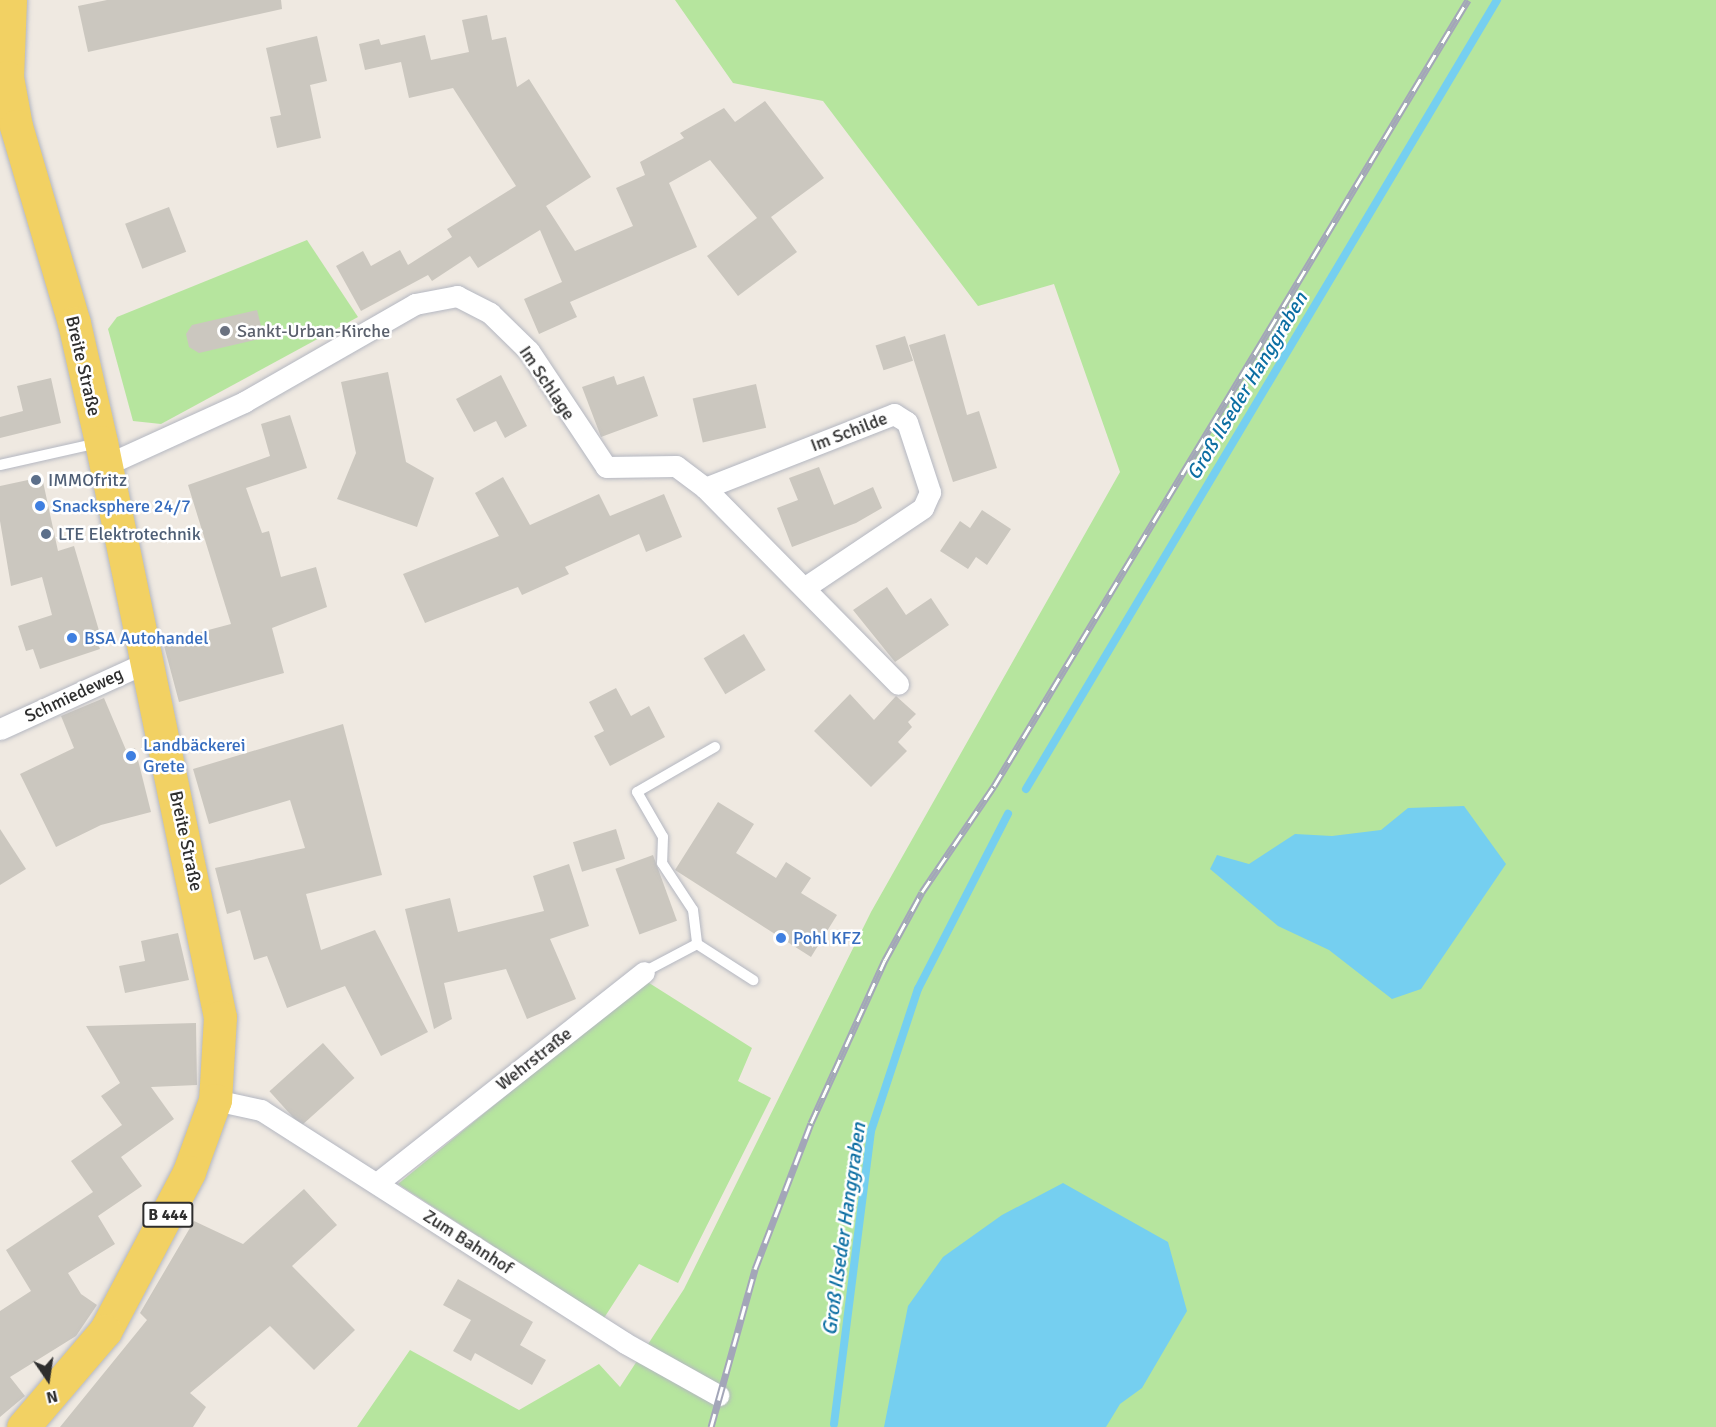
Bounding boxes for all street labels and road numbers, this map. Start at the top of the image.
street label: Breite Straße [61,314,105,418]
street label: Im Schlage [514,342,580,424]
street label: Im Schilde [808,407,890,457]
street label: Schmiedeweg [21,663,127,727]
street label: Breite Straße [165,789,207,893]
street label: Wehrstraße [492,1023,576,1095]
road number: B 444 [141,1202,195,1228]
street label: Zum Bahnhof [419,1205,517,1279]

